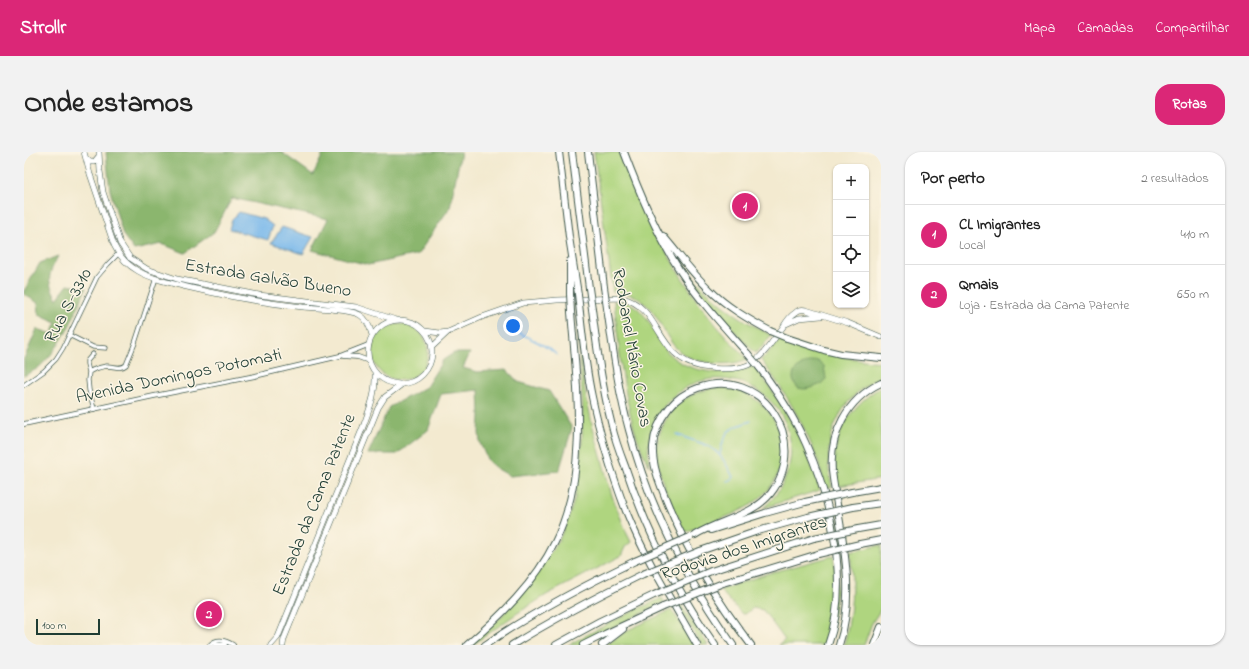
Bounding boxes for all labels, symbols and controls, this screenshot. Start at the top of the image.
text: Strollr [20,15,66,42]
text: Mapa [1024,18,1055,39]
text: Camadas [1077,18,1134,39]
text: Compartilhar [1156,18,1229,39]
text: Onde estamos [24,84,193,125]
button: Rotas [1155,84,1225,125]
map controls [833,164,869,308]
button: + [833,164,869,200]
text: Por perto [921,166,985,191]
text: 2 resultados [1141,169,1209,188]
pin: 1 [732,191,758,221]
button: − [833,200,869,236]
text: CL Imigrantes [959,214,1041,236]
text: 1 [932,225,936,244]
text: 410 m [1181,225,1209,244]
button: locate [833,236,869,272]
text: Local [959,236,986,255]
street label: Estrada Galvão Bueno [183,253,353,305]
street label: Rua S-3310 [38,264,100,348]
street label: Rodoanel Mário Covas [604,267,658,429]
button: layers [833,272,869,308]
text: Qmais [959,274,999,296]
text: 2 [931,285,937,304]
text: 650 m [1177,285,1209,304]
text: Loja · Estrada da Cama Patente [959,296,1129,315]
your location [503,316,523,336]
street label: Avenida Domingos Potomati [74,342,285,413]
street label: Estrada da Cama Patente [267,409,364,600]
street label: Rodovia dos Imigrantes [658,510,831,589]
pin: 2 [196,599,222,629]
scale bar [36,617,100,636]
text: 100 m [42,618,66,634]

